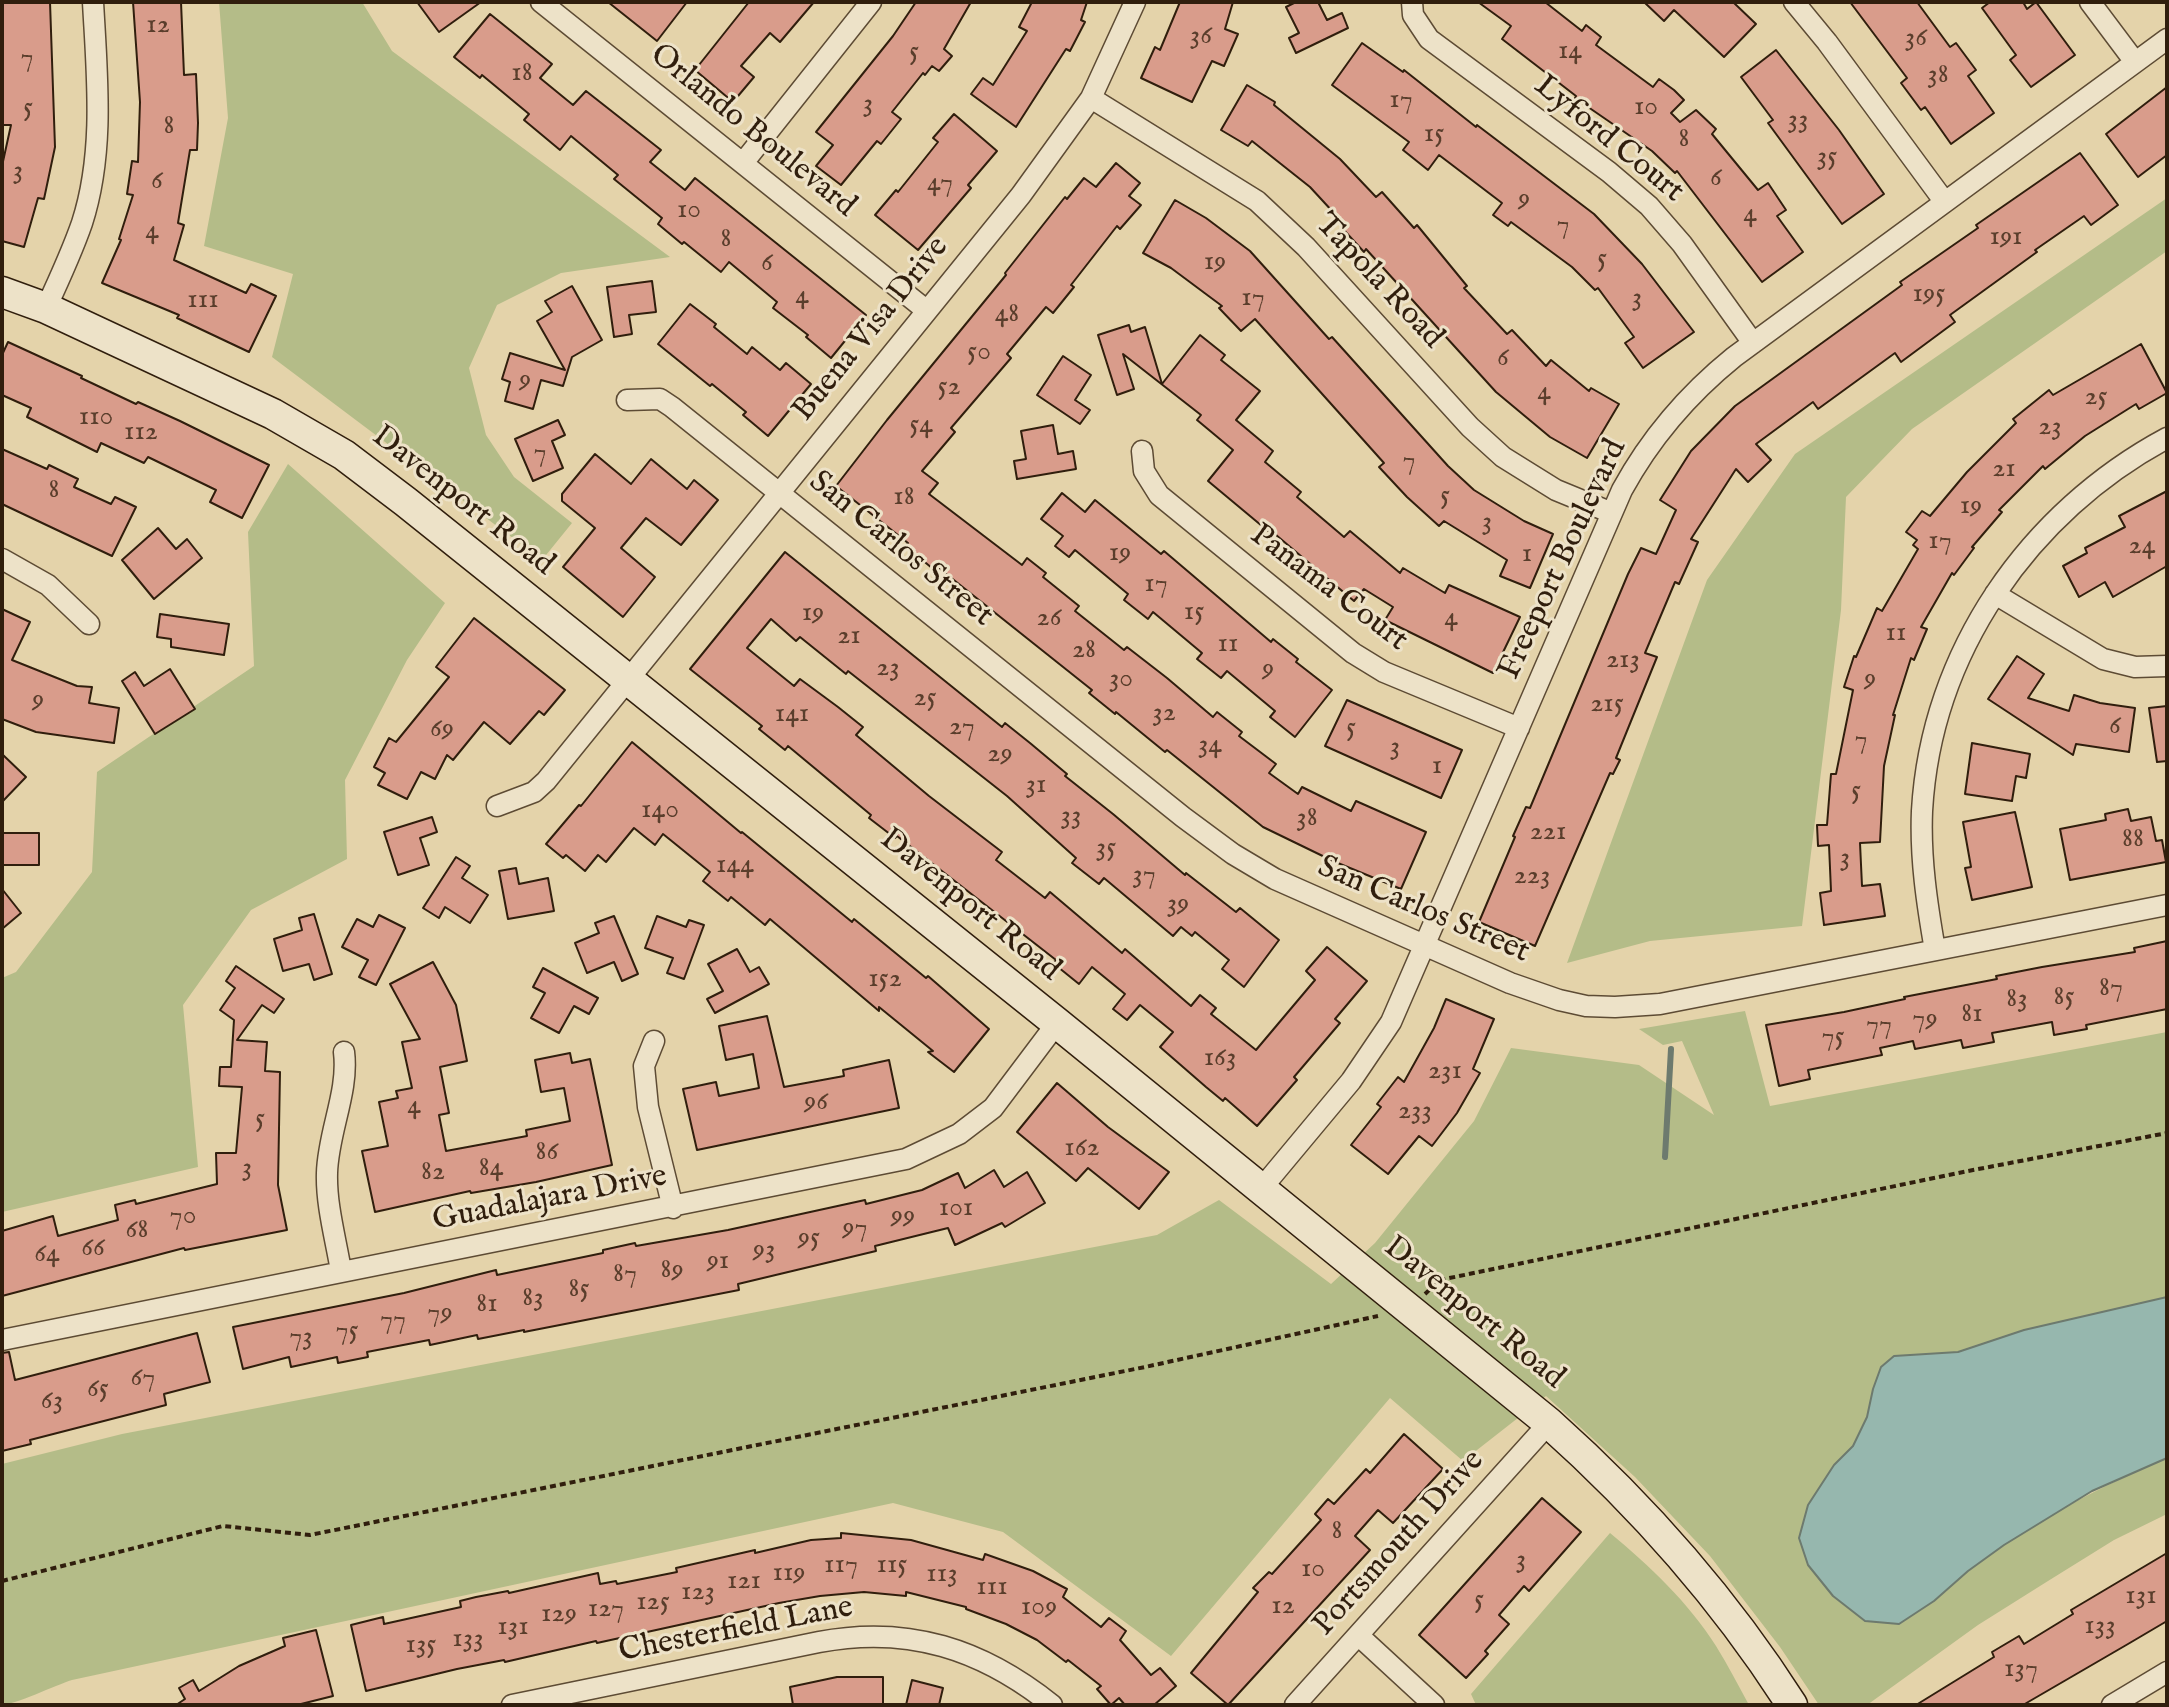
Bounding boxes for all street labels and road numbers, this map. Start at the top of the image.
street label: Orlando Boulevard [641,37,863,227]
street label: Lyford Court [1525,68,1691,212]
street label: Tapola Road [1306,206,1450,358]
street label: Buena Visa Drive [786,230,958,430]
street label: Davenport Road [363,419,561,585]
street label: Freeport Boulevard [1492,434,1636,686]
street label: San Carlos Street [800,464,1000,636]
street label: Panama Court [1241,517,1415,661]
street label: Davenport Road [871,821,1067,991]
street label: San Carlos Street [1311,849,1535,973]
street label: Guadalajara Drive [430,1158,670,1242]
street label: Davenport Road [1375,1229,1571,1399]
street label: Portsmouth Drive [1306,1443,1494,1645]
street label: Chesterfield Lane [616,1589,856,1673]

